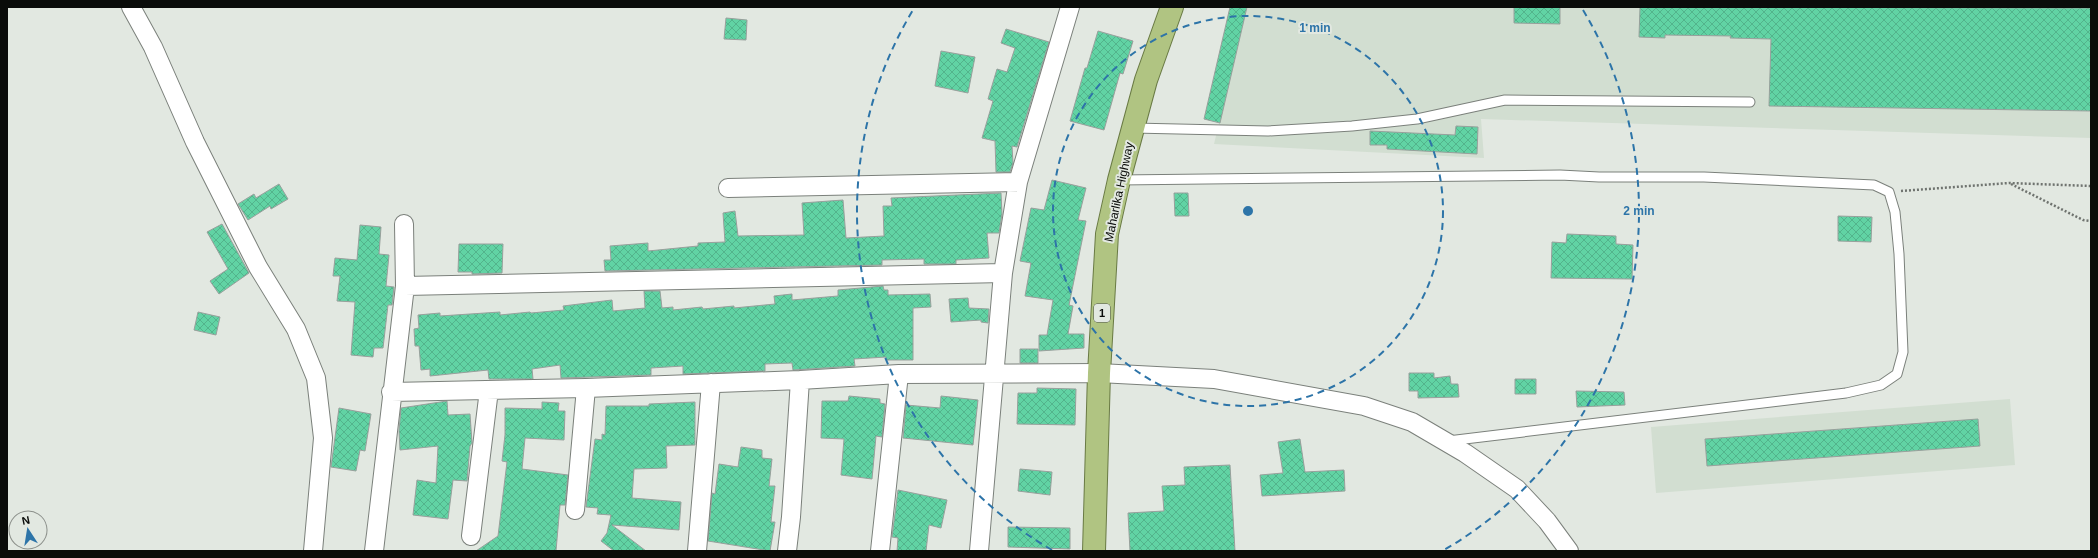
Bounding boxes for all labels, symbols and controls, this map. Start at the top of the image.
text: 1 min [1299,21,1331,35]
street label: Maharlika Highway [1102,141,1136,243]
centre of rings [1241,204,1255,218]
text: 2 min [1623,204,1655,218]
road number: 1 [1094,304,1110,322]
north arrow [8,510,48,550]
text: N [21,514,31,527]

